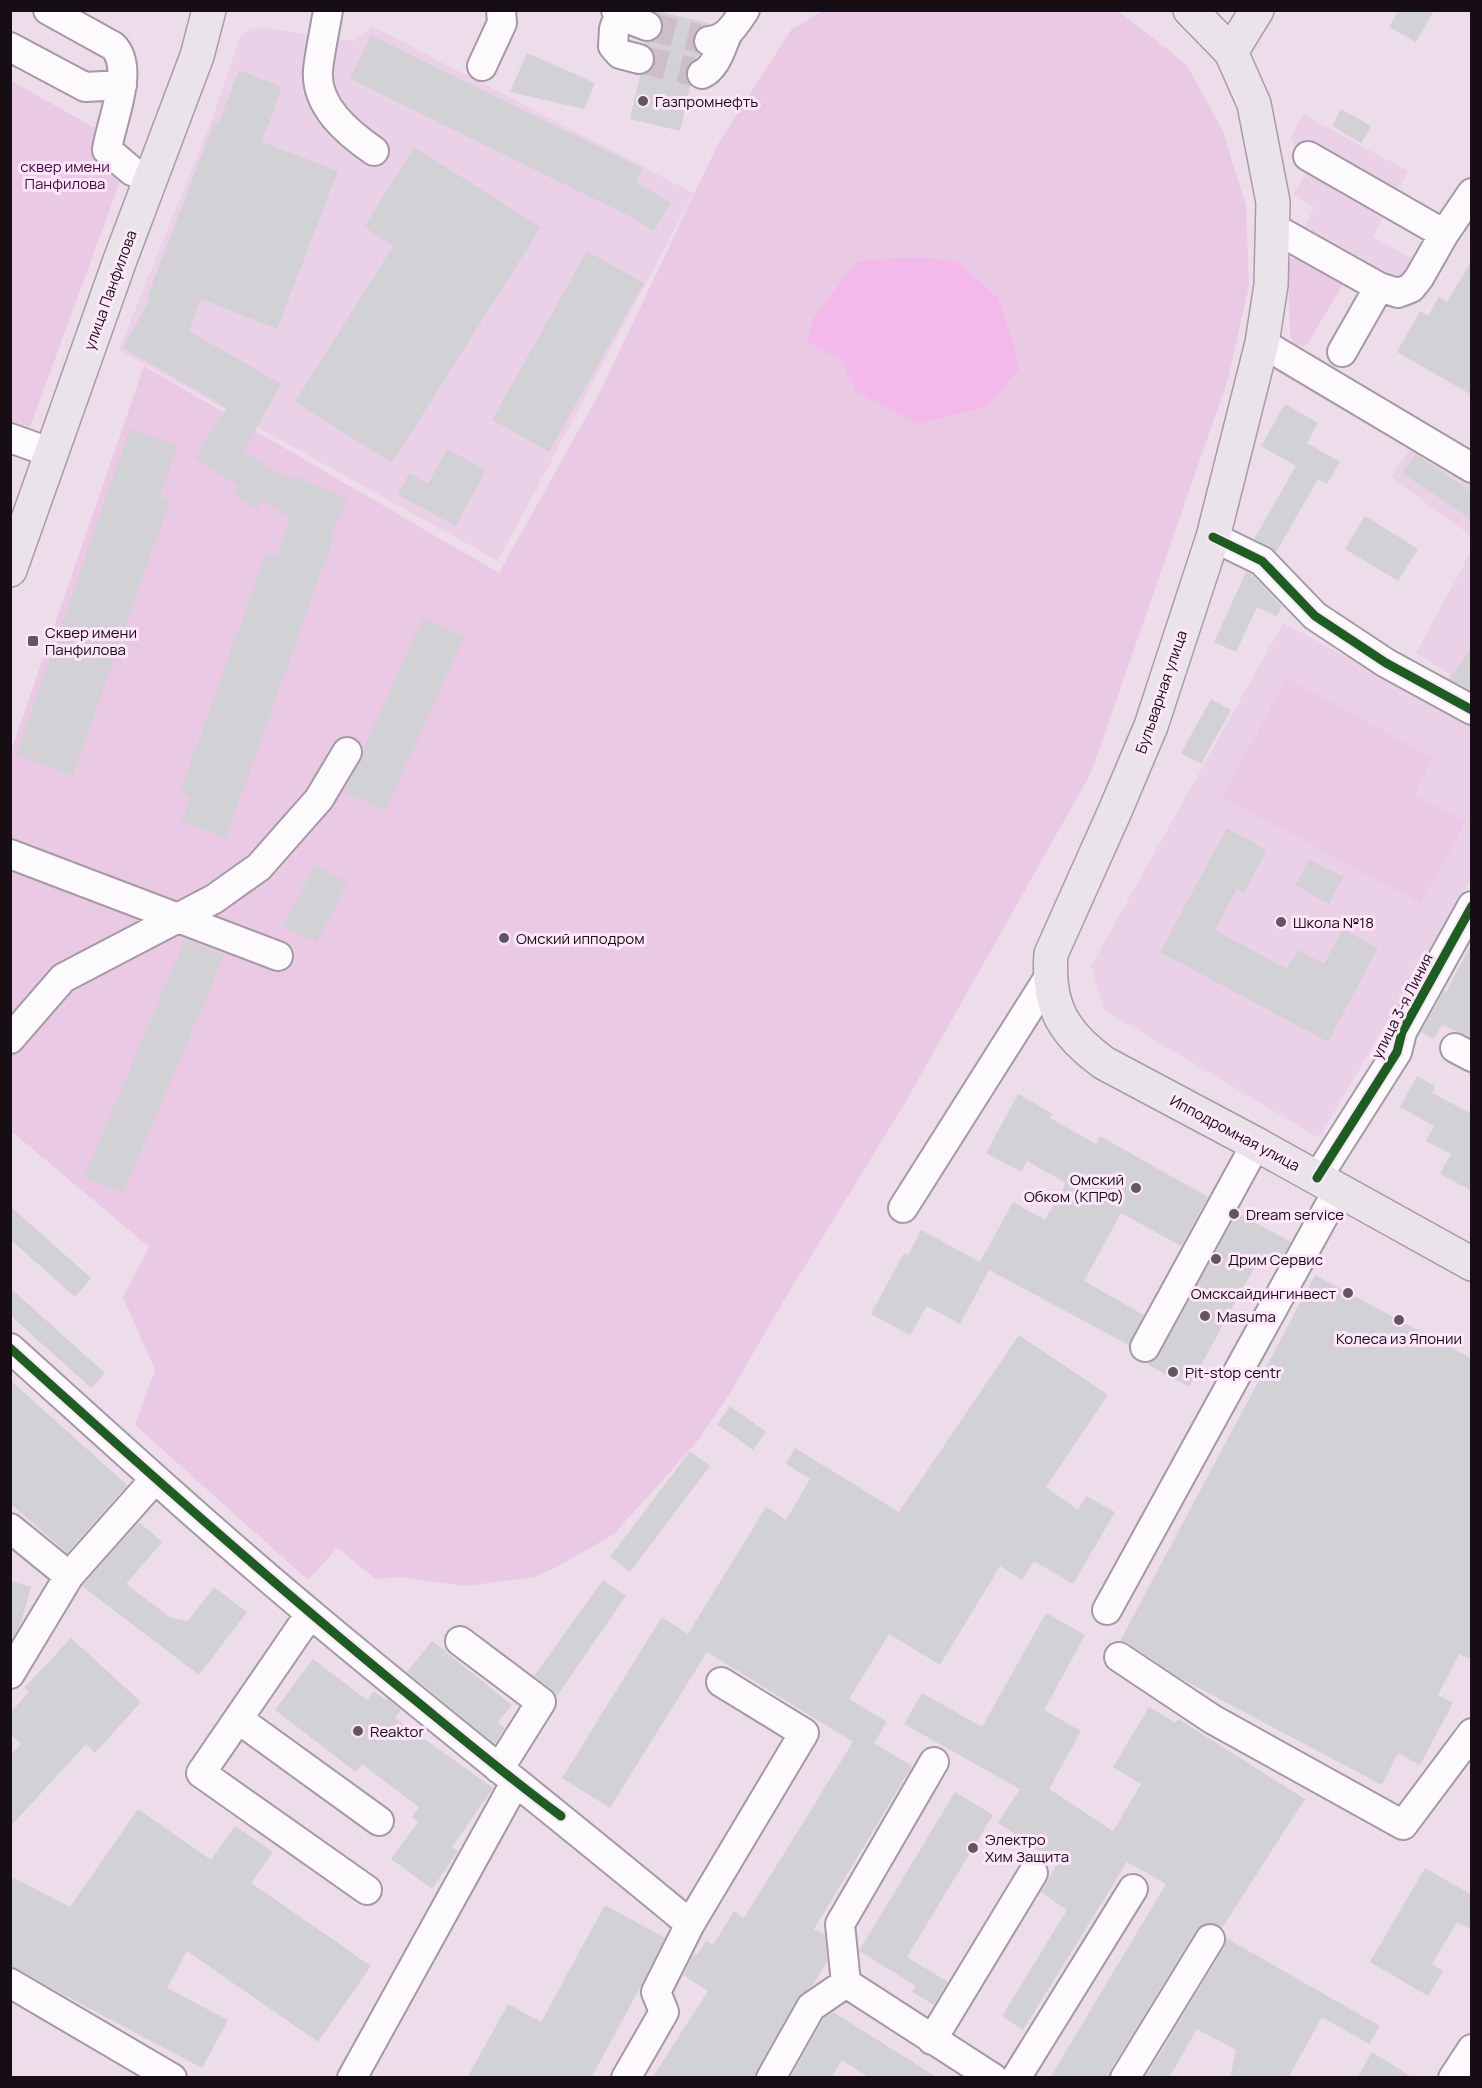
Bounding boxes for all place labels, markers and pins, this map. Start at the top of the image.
place label: Газпромнефть [655,91,758,112]
marker: Газпромнефть [636,94,650,108]
place label: Сквер имени Панфилова [45,622,137,660]
marker: Сквер имени Панфилова [26,634,40,648]
place label: Школа №18 [1293,912,1374,933]
marker: Школа №18 [1274,915,1288,929]
place label: Омский ипподром [516,928,645,949]
marker: Омский ипподром [497,931,511,945]
place label: Омский Обком (КПРФ) [1024,1169,1124,1207]
marker: Омский Обком (КПРФ) [1129,1181,1143,1195]
place label: Dream service [1246,1204,1344,1225]
marker: Dream service [1227,1207,1241,1221]
place label: Дрим Сервис [1228,1249,1323,1270]
marker: Дрим Сервис [1209,1252,1223,1266]
place label: Омсксайдингинвест [1191,1283,1336,1304]
marker: Омсксайдингинвест [1341,1286,1355,1300]
place label: Masuma [1217,1306,1276,1327]
marker: Masuma [1198,1309,1212,1323]
marker: Колеса из Японии [1392,1313,1406,1327]
place label: Колеса из Японии [1336,1328,1462,1349]
place label: Pit-stop centr [1185,1362,1282,1383]
marker: Pit-stop centr [1166,1365,1180,1379]
place label: Reaktor [370,1721,424,1742]
marker: Reaktor [351,1724,365,1738]
place label: Электро Хим Защита [985,1829,1069,1867]
marker: Электро Хим Защита [966,1841,980,1855]

